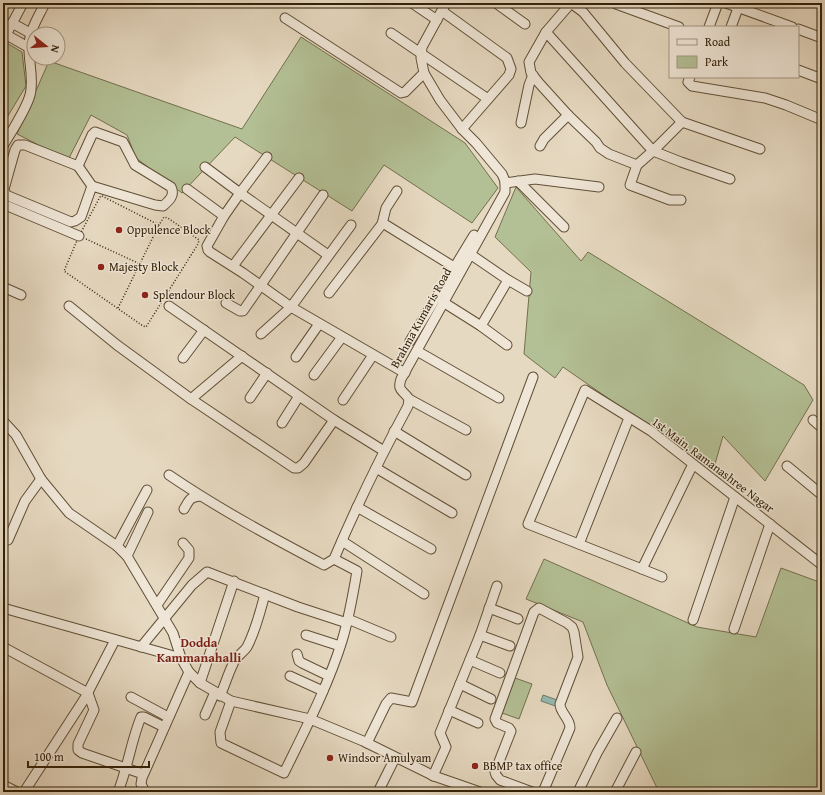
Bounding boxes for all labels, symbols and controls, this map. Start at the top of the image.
north arrow [26,26,66,66]
legend [669,26,799,78]
text: Road [705,33,731,50]
text: N [47,43,64,55]
text: Park [705,53,729,70]
place label: Oppulence Block [127,221,211,238]
marker: Oppulence Block [114,225,124,235]
place label: Majesty Block [109,258,179,275]
marker: Majesty Block [96,262,106,272]
street label: Brahma Kumaris Road [386,264,455,371]
place label: Splendour Block [153,286,236,303]
marker: Splendour Block [140,290,150,300]
street label: 1st Main, Ramanashree Nagar [649,413,778,516]
district label: Dodda Kammanahalli [157,633,241,667]
scale bar [28,743,149,769]
text: 100 m [34,748,64,765]
place label: Windsor Amulyam [338,749,432,766]
marker: Windsor Amulyam [325,753,335,763]
place label: BBMP tax office [483,757,563,774]
marker: BBMP tax office [470,761,480,771]

